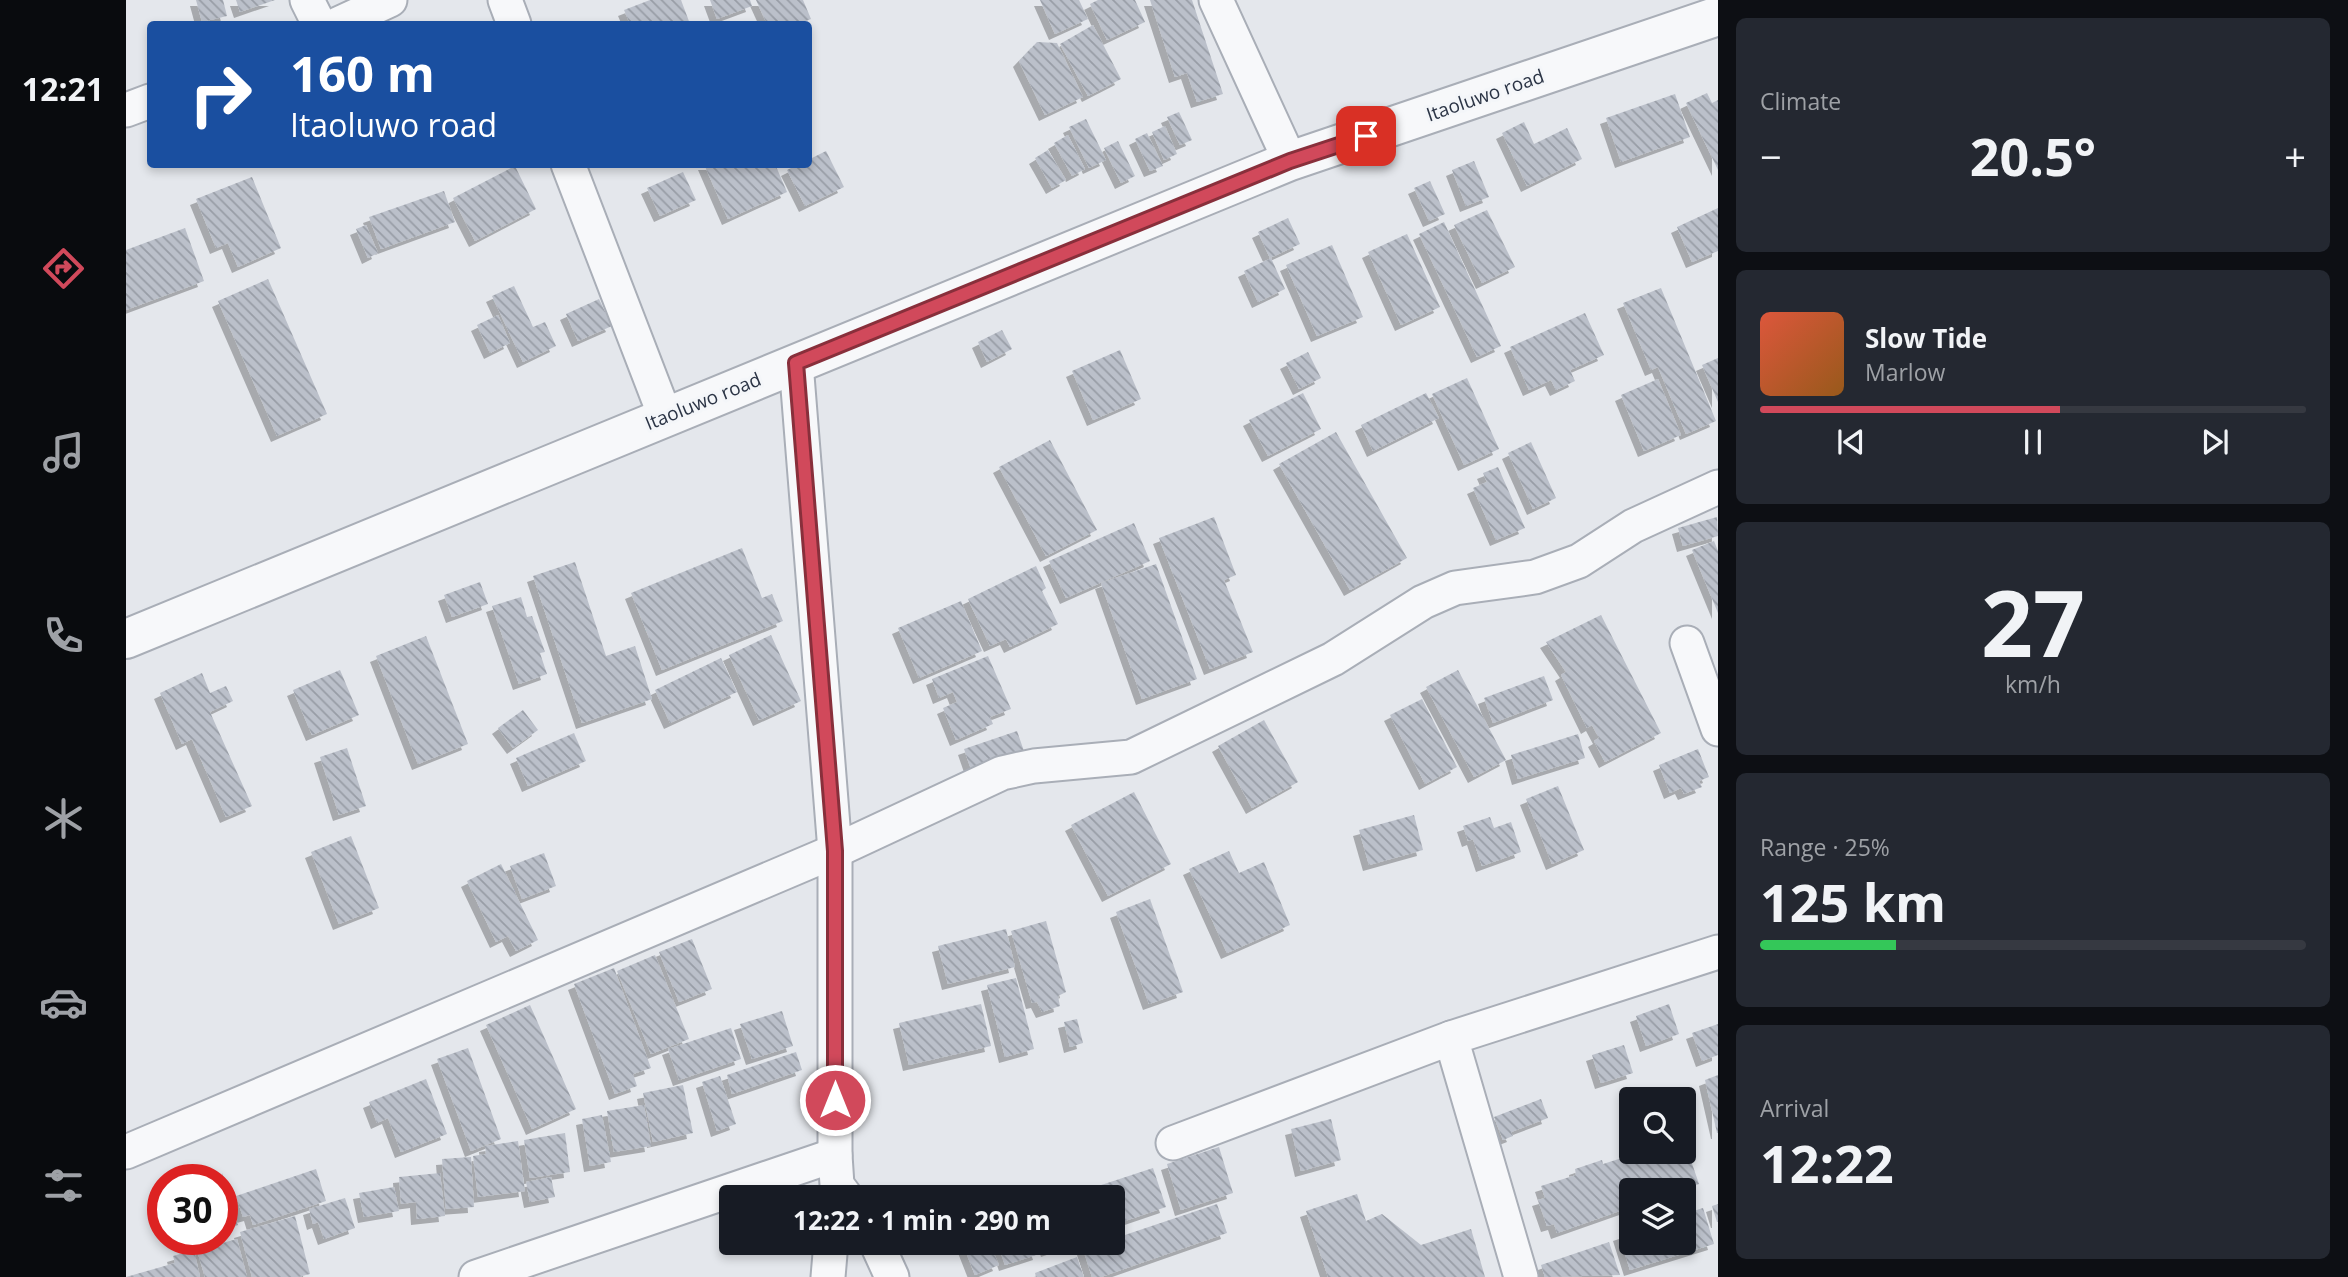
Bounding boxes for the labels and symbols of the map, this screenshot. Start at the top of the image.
street label: Itaoluwo road [1423,63,1547,127]
pin [1336,106,1396,166]
street label: Itaoluwo road [641,366,765,436]
position arrow [798,1063,872,1137]
speed limit sign: 30 [147,1164,238,1255]

